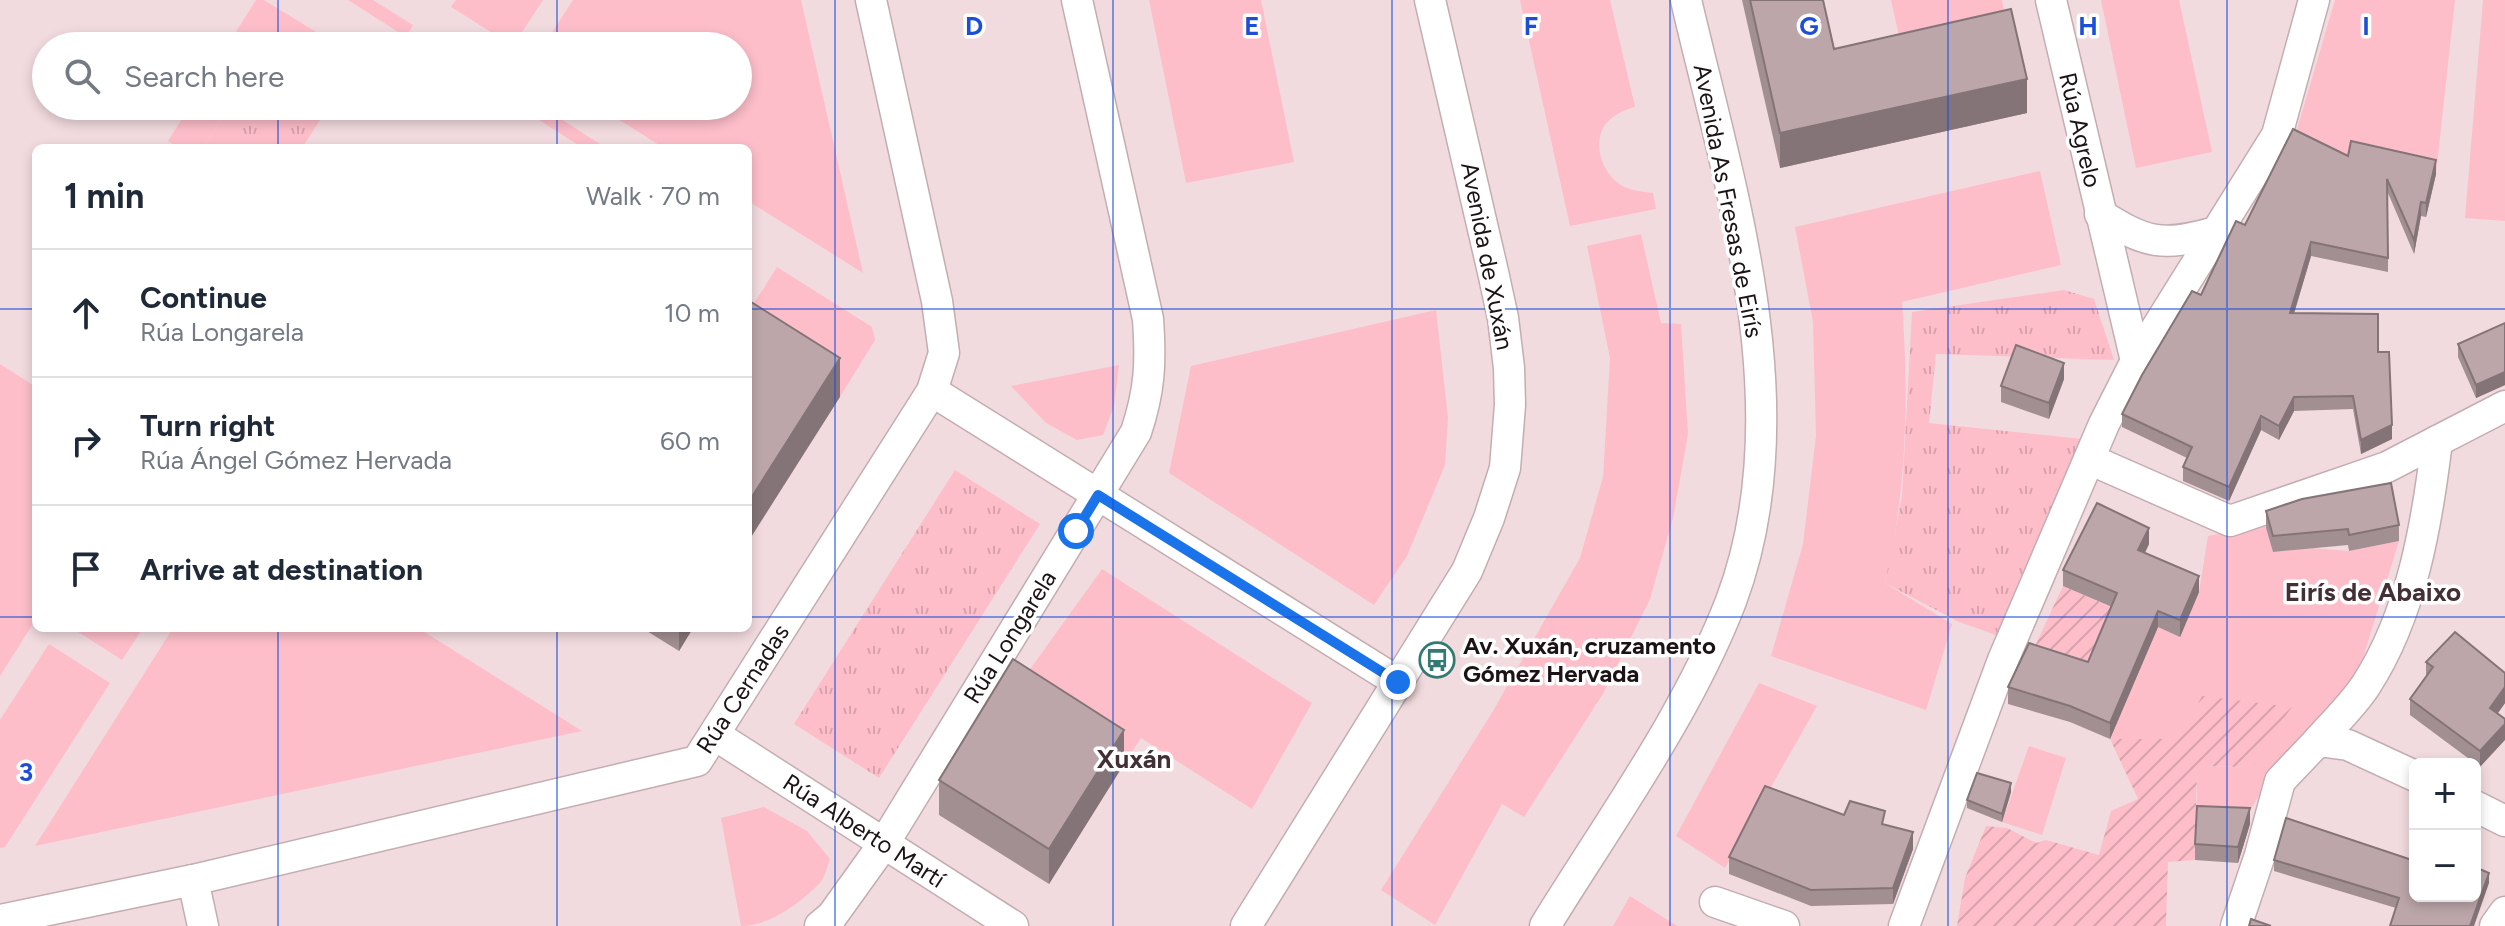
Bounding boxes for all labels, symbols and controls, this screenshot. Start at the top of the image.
text: D [965,10,983,42]
text: E [1244,10,1260,42]
text: F [1524,10,1538,42]
text: G [1799,10,1819,42]
text: H [2078,10,2098,42]
text: I [2362,10,2370,42]
search box [32,32,752,120]
icon: search [60,54,104,98]
text: Search here [124,58,284,95]
street label: Avenida As Fresas de Eirís [1688,62,1769,340]
street label: Rúa Agrelo [2053,70,2108,190]
street label: Avenida de Xuxán [1455,160,1520,352]
text: 1 min [64,176,144,217]
text: Walk · 70 m [586,180,720,212]
text: Continue [140,279,267,316]
icon: ahead [64,291,108,335]
text: 10 m [664,297,720,329]
text: Rúa Longarela [140,316,304,348]
text: Turn right [140,407,275,444]
icon: right [64,419,108,463]
text: 60 m [660,425,720,457]
text: Rúa Ángel Gómez Hervada [140,444,452,476]
route start [1058,513,1094,549]
icon: arrive [64,547,108,591]
text: Arrive at destination [140,551,423,588]
street label: Rúa Longarela [957,565,1062,709]
district label: Eirís de Abaixo [2285,576,2461,608]
street label: Rúa Cernadas [690,619,795,759]
place label: Av. Xuxán, cruzamento Gómez Hervada [1463,631,1716,688]
bus stop icon: Av. Xuxán, cruzamento Gómez Hervada [1418,641,1456,679]
route end [1380,664,1416,700]
district label: Xuxán [1097,743,1171,775]
text: 3 [19,756,33,788]
map controls [2409,758,2481,902]
button: + [2409,758,2481,830]
street label: Rúa Alberto Martí [778,767,952,895]
button: − [2409,830,2481,902]

